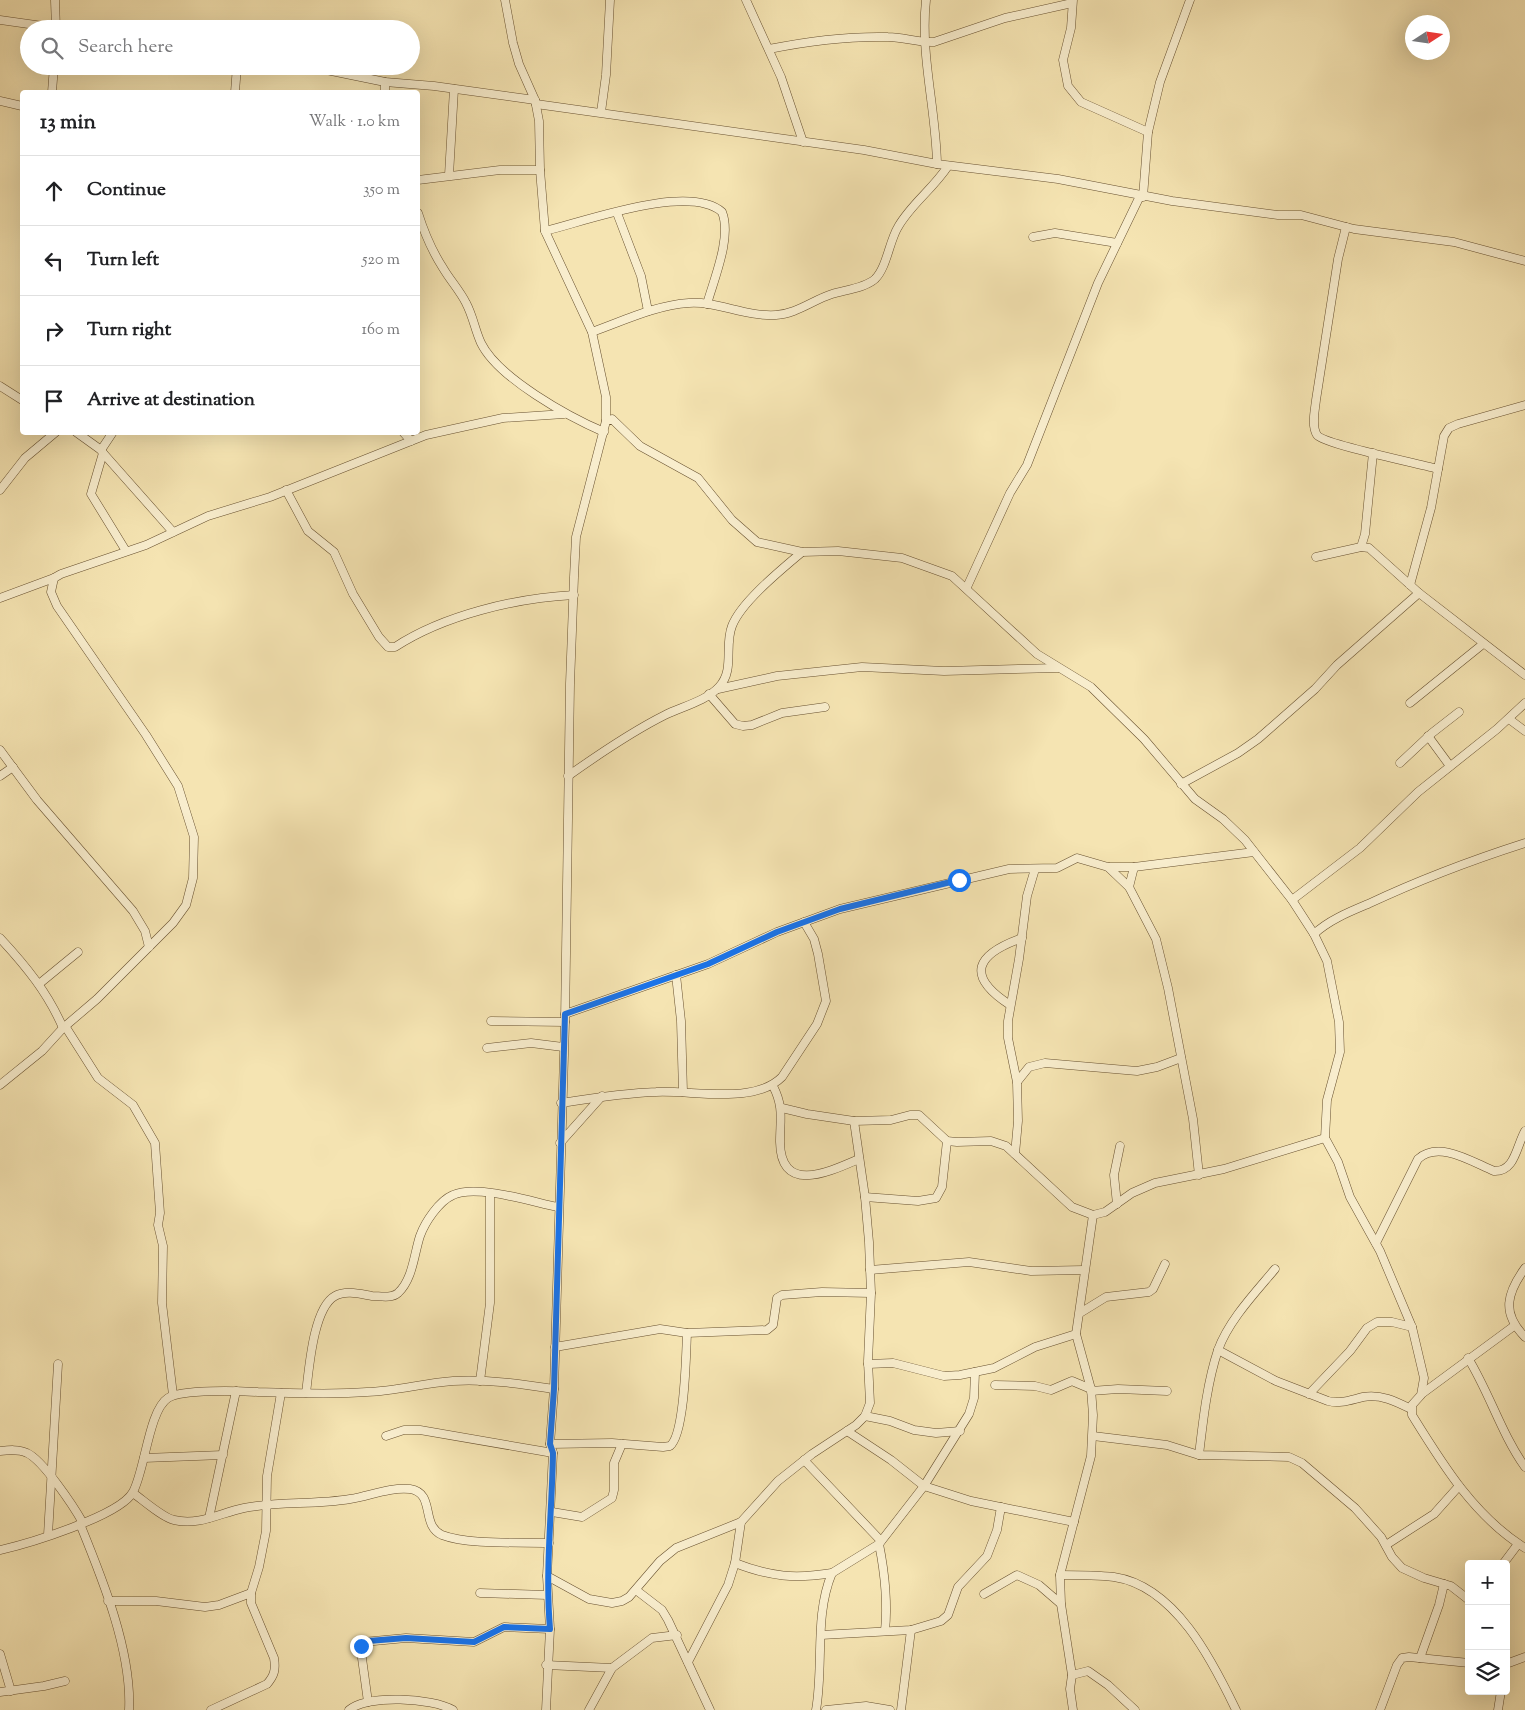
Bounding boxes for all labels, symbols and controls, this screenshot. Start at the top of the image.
north arrow [1405,15,1450,60]
search box [20,20,420,75]
icon: search [38,34,66,62]
text: Search here [78,34,173,61]
text: 13 min [40,108,96,138]
text: Walk · 1.0 km [309,111,400,134]
icon: ahead [40,177,68,205]
text: Continue [87,177,166,204]
text: 350 m [363,179,400,202]
icon: left [40,247,68,275]
text: Turn left [87,247,159,274]
text: 520 m [362,249,400,272]
icon: right [40,317,68,345]
text: Turn right [87,317,171,344]
text: 160 m [362,319,400,342]
icon: arrive [40,387,68,415]
text: Arrive at destination [87,387,255,414]
route start [948,869,971,892]
map controls [1465,1560,1510,1695]
button: + [1465,1560,1510,1605]
button: − [1465,1605,1510,1650]
route end [350,1635,373,1658]
button: layers [1465,1650,1510,1695]

